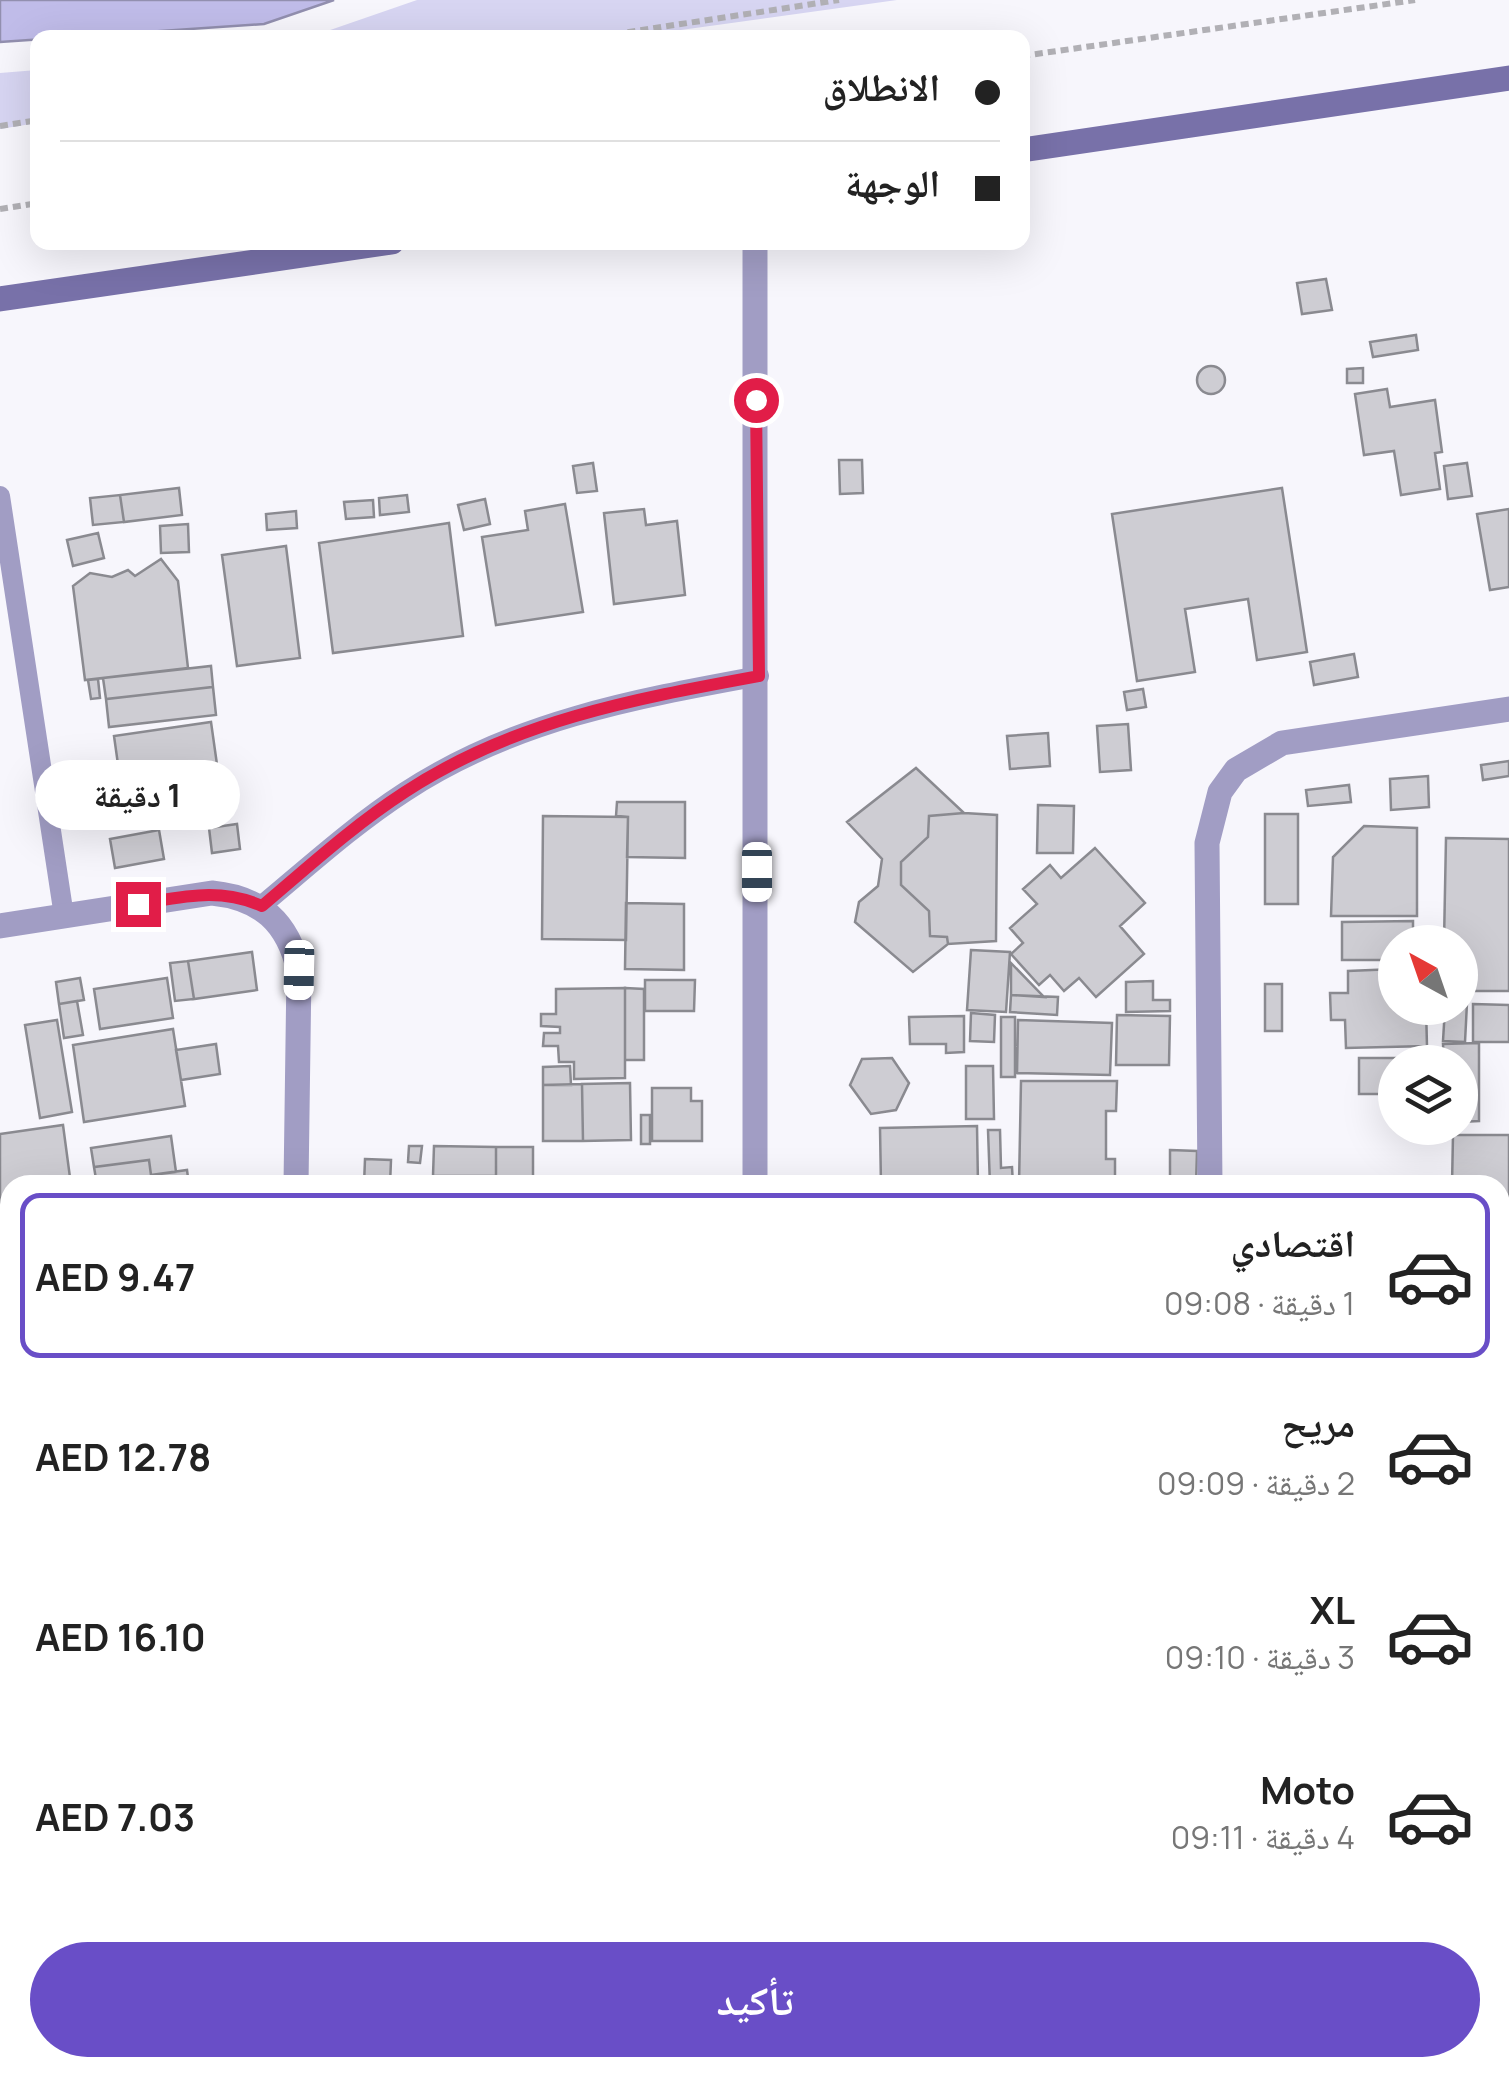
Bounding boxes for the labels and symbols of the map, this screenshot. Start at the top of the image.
route start [734,378,779,423]
callout: 1 دقيقة [36,759,240,829]
car [742,842,772,902]
route end [116,882,161,927]
north arrow [1378,925,1478,1025]
car [283,940,315,1000]

